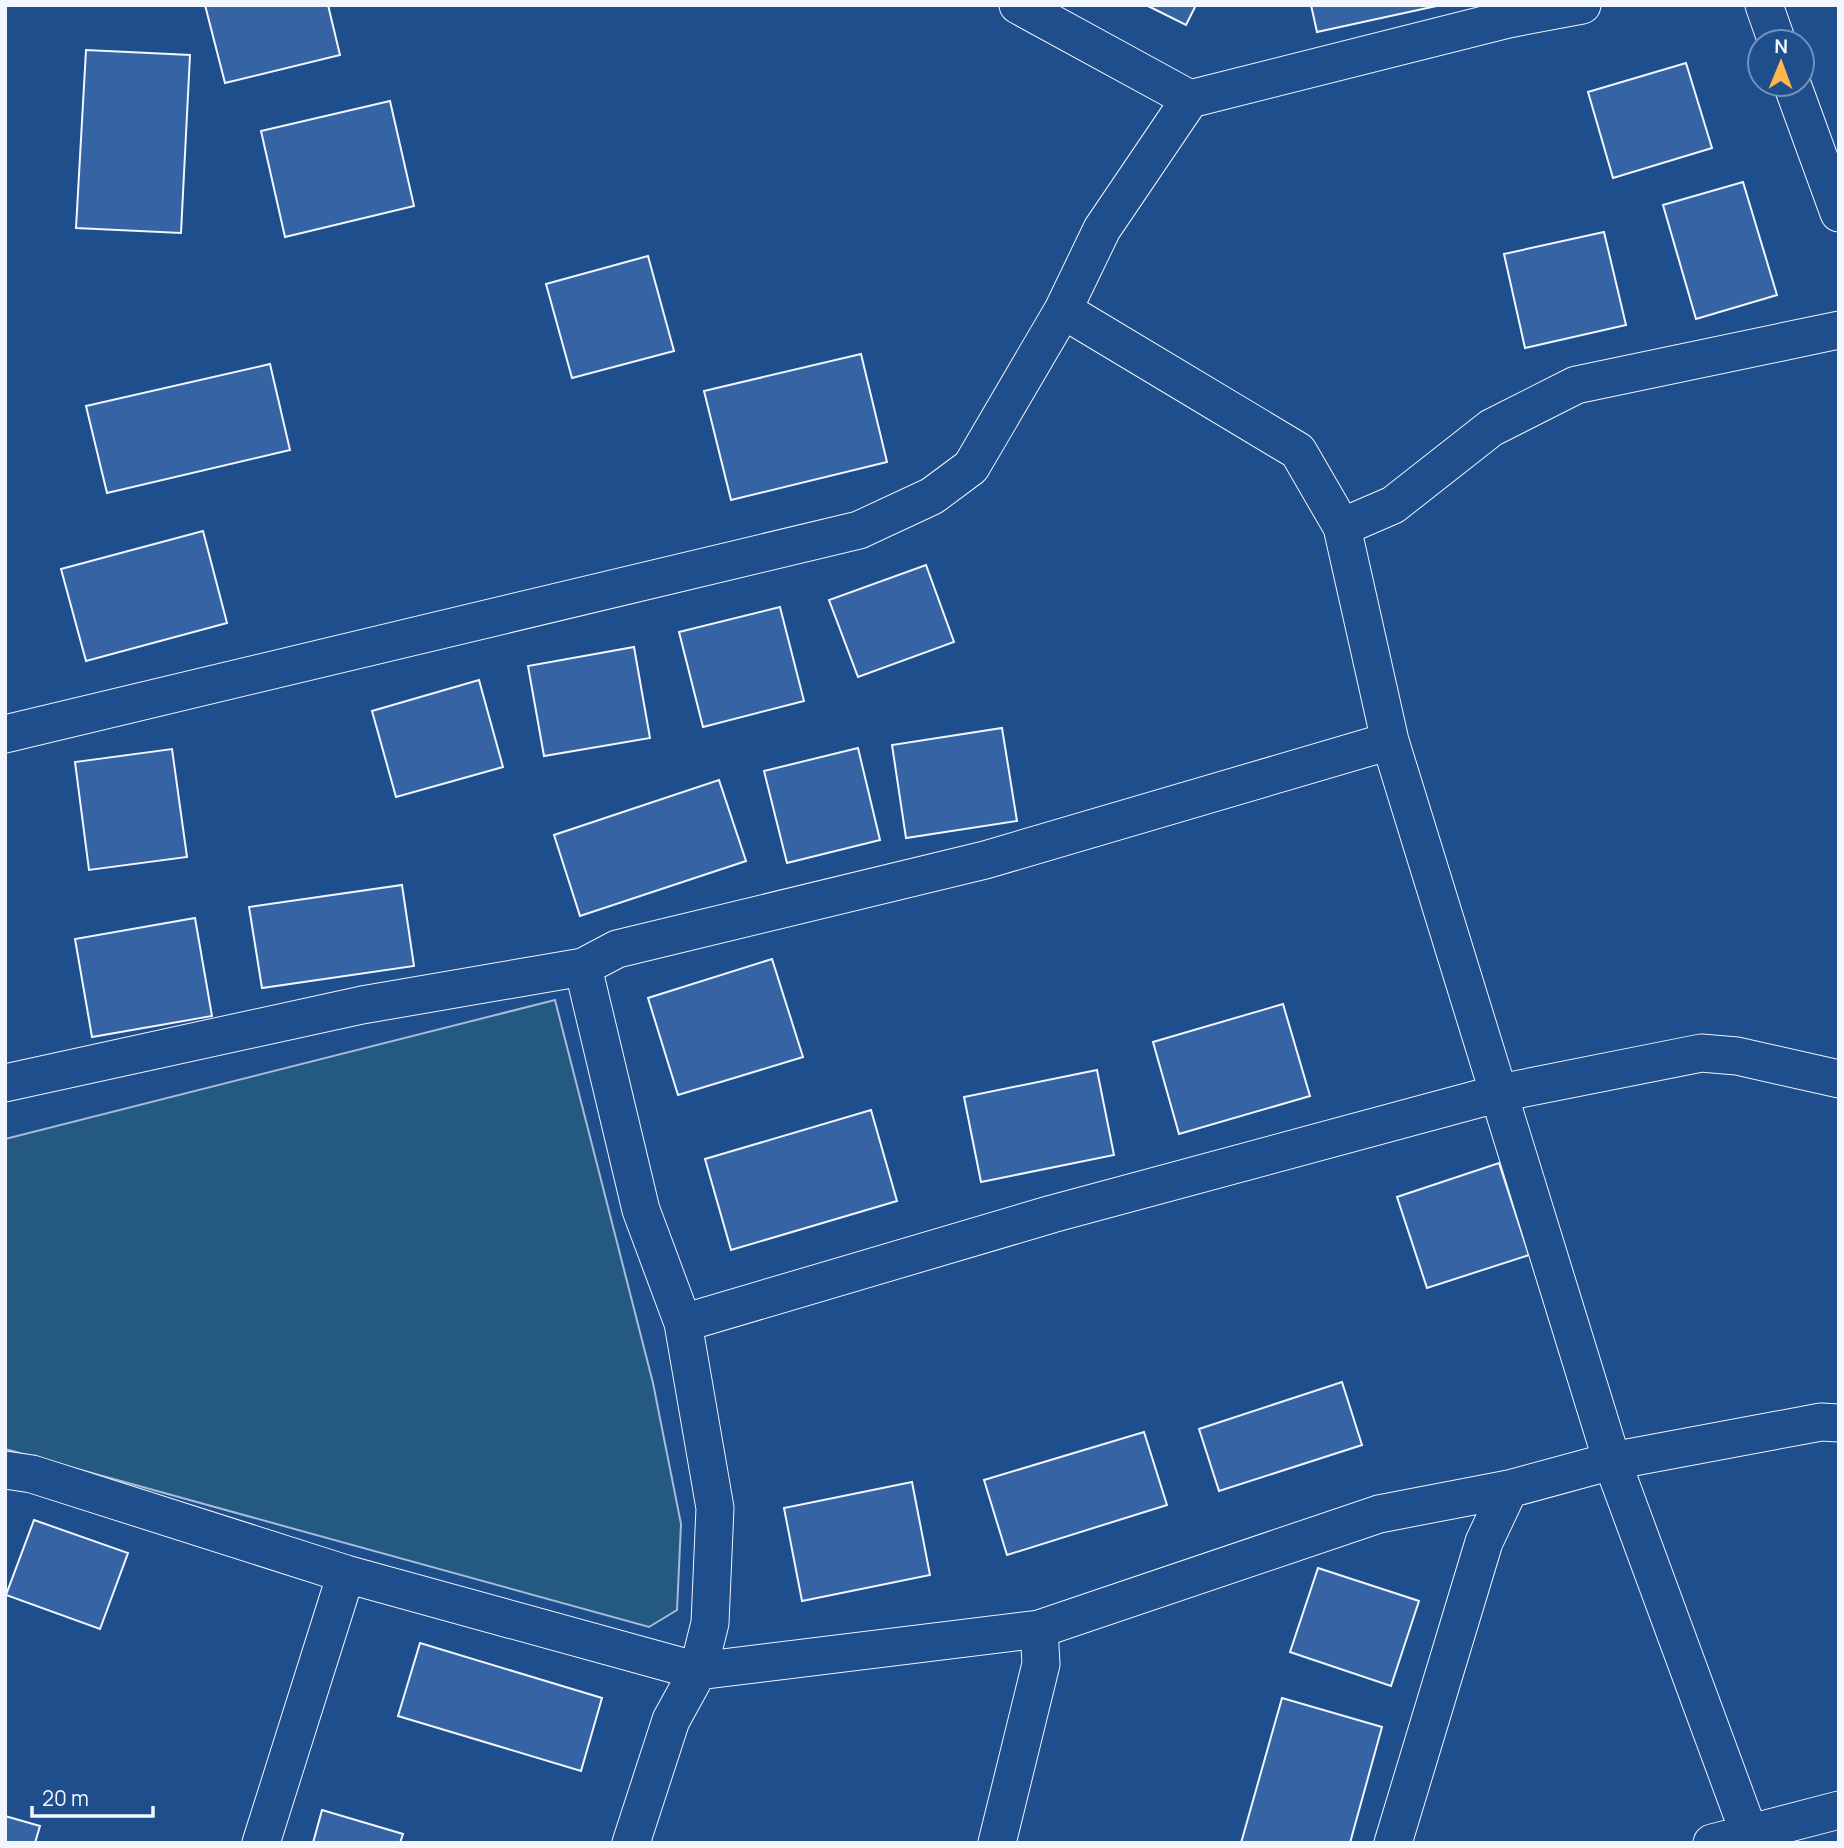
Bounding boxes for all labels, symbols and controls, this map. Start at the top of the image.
north arrow [1746,28,1816,98]
text: N [1774,33,1788,59]
scale bar [32,1774,152,1818]
text: 20 m [42,1784,89,1812]

